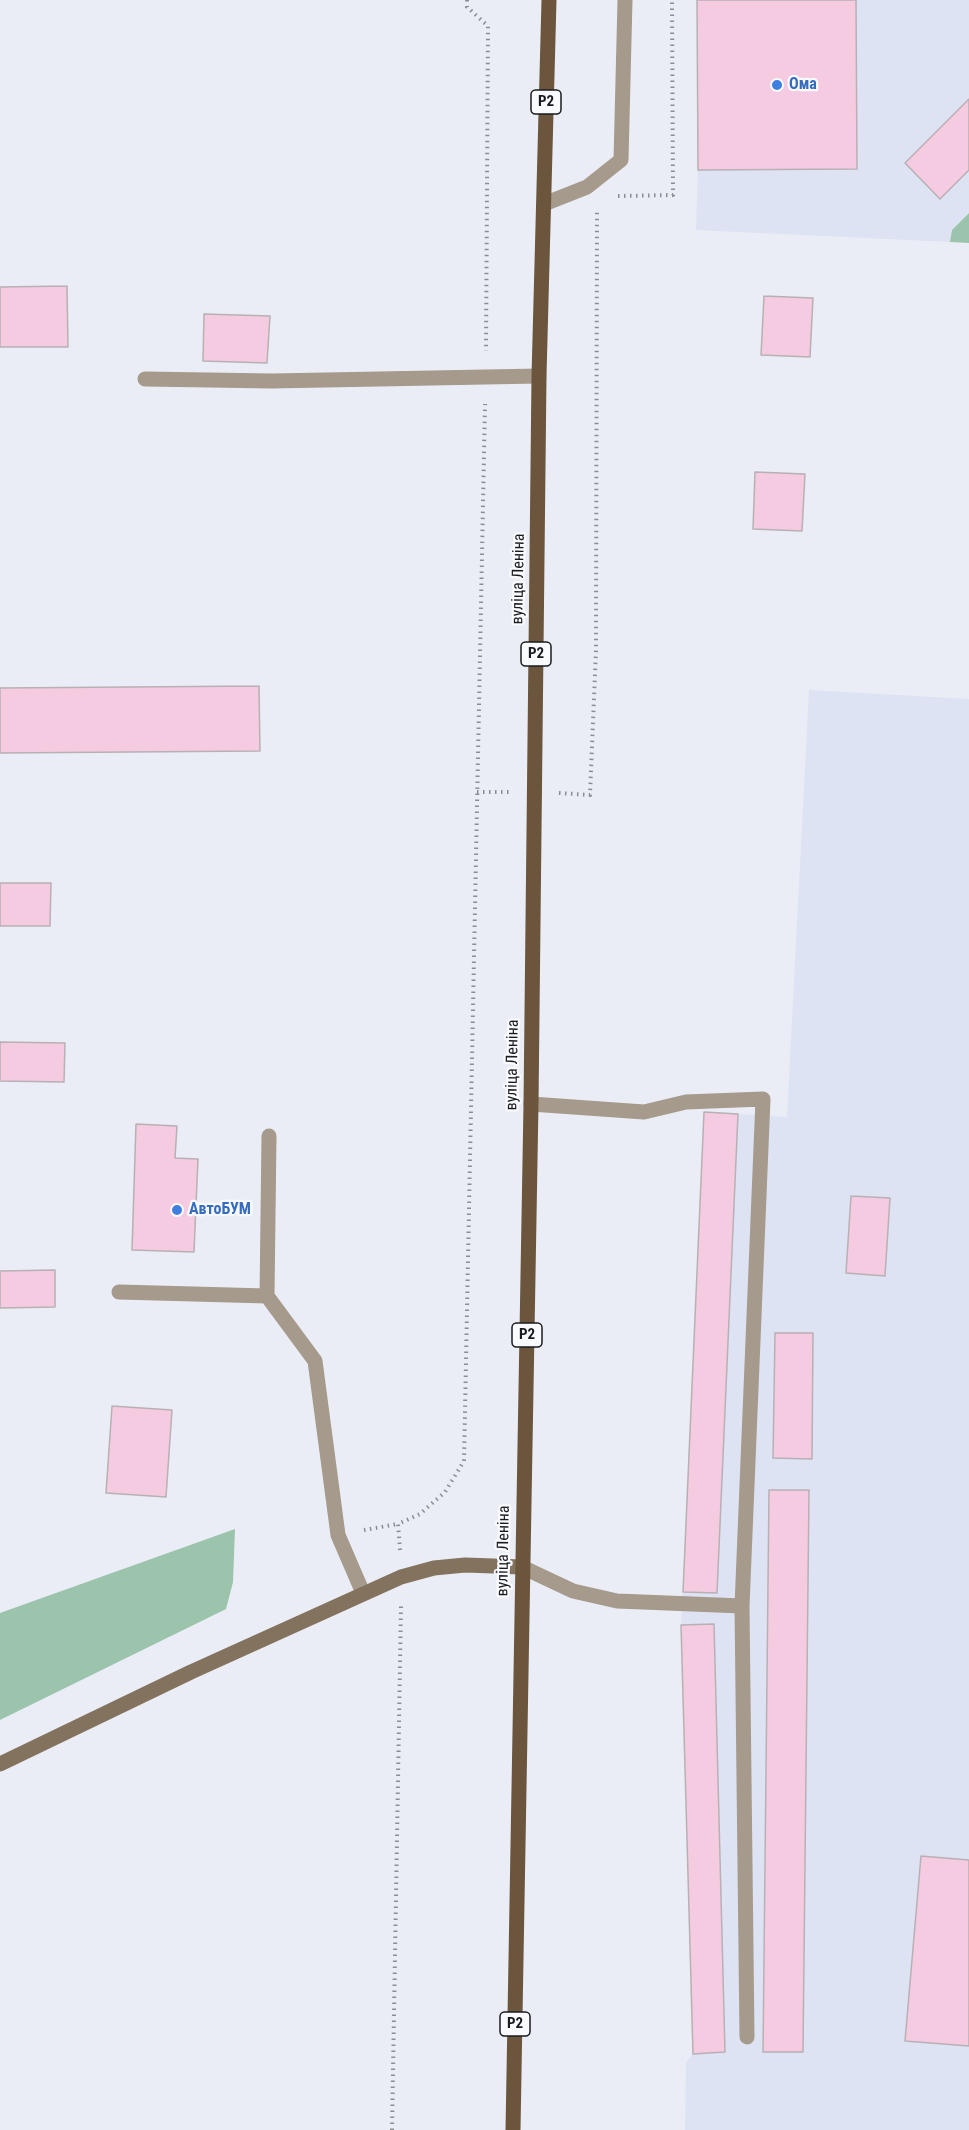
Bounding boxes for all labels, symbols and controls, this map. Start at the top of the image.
place label: Ома [789,75,817,95]
marker: Ома [770,78,784,92]
road number: Р2 [531,90,561,114]
street label: вуліца Леніна [509,533,529,625]
road number: Р2 [521,642,551,666]
street label: вуліца Леніна [503,1019,523,1111]
place label: АвтоБУМ [189,1200,251,1220]
marker: АвтоБУМ [170,1203,184,1217]
road number: Р2 [512,1323,542,1347]
street label: вуліца Леніна [494,1505,514,1597]
road number: Р2 [500,2012,530,2036]

